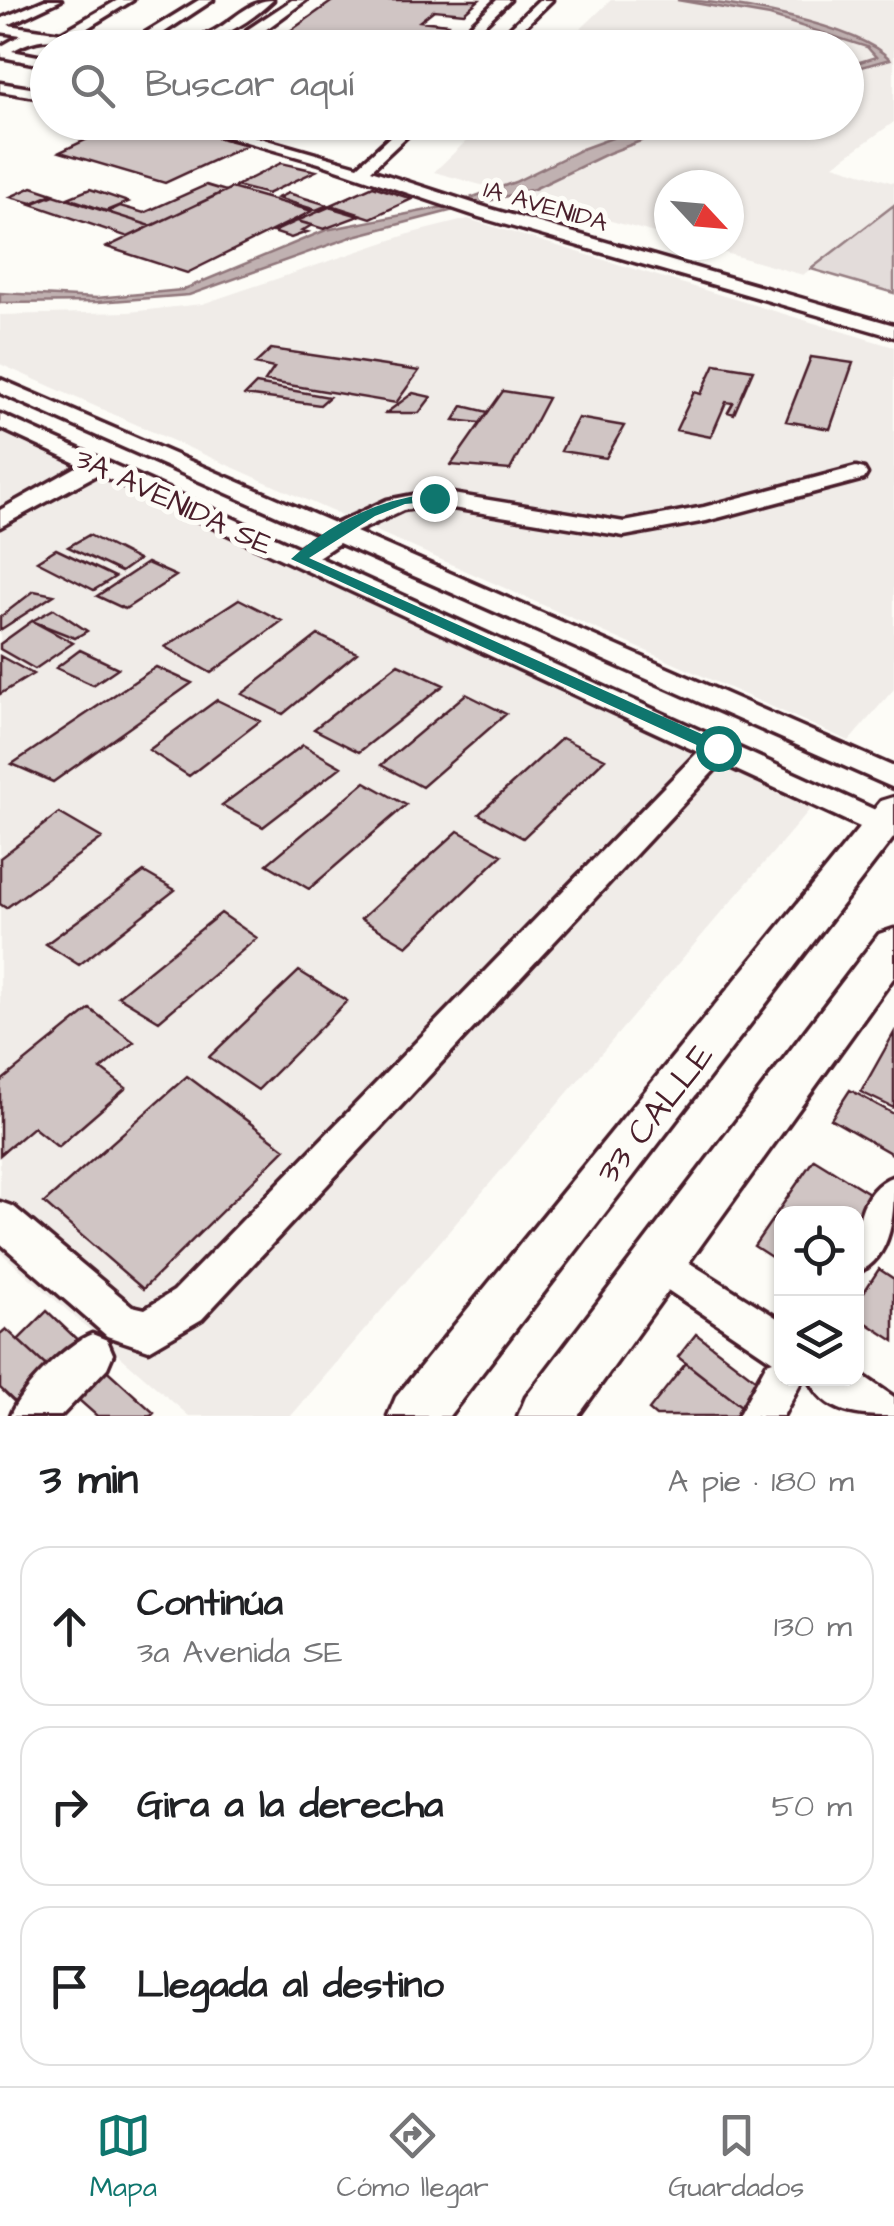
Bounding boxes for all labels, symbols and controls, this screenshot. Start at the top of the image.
search box [30,30,864,140]
icon: search [65,58,120,113]
text: Buscar aquí [145,59,354,111]
north arrow [654,170,744,260]
street label: 1A AVENIDA [480,172,612,241]
street label: 3A AVENIDA SE [68,438,279,566]
route end [412,476,458,522]
route start [696,726,742,772]
street label: 33 CALLE [585,1033,726,1194]
map controls [774,1206,864,1386]
button: locate [774,1206,864,1296]
button: layers [774,1296,864,1386]
text: 3 min [40,1452,138,1510]
text: A pie · 180 m [668,1459,854,1504]
text: Continúa [137,1578,283,1630]
icon: ahead [42,1599,97,1654]
text: 130 m [774,1604,852,1649]
text: 3a Avenida SE [137,1630,343,1675]
icon: right [42,1779,97,1834]
text: Gira a la derecha [137,1780,443,1832]
text: 50 m [771,1784,852,1829]
icon: arrive [42,1959,97,2014]
text: Llegada al destino [137,1960,444,2012]
tab: Mapa [90,2108,157,2207]
tab: Cómo llegar [336,2108,489,2207]
tab: Guardados [668,2108,804,2207]

